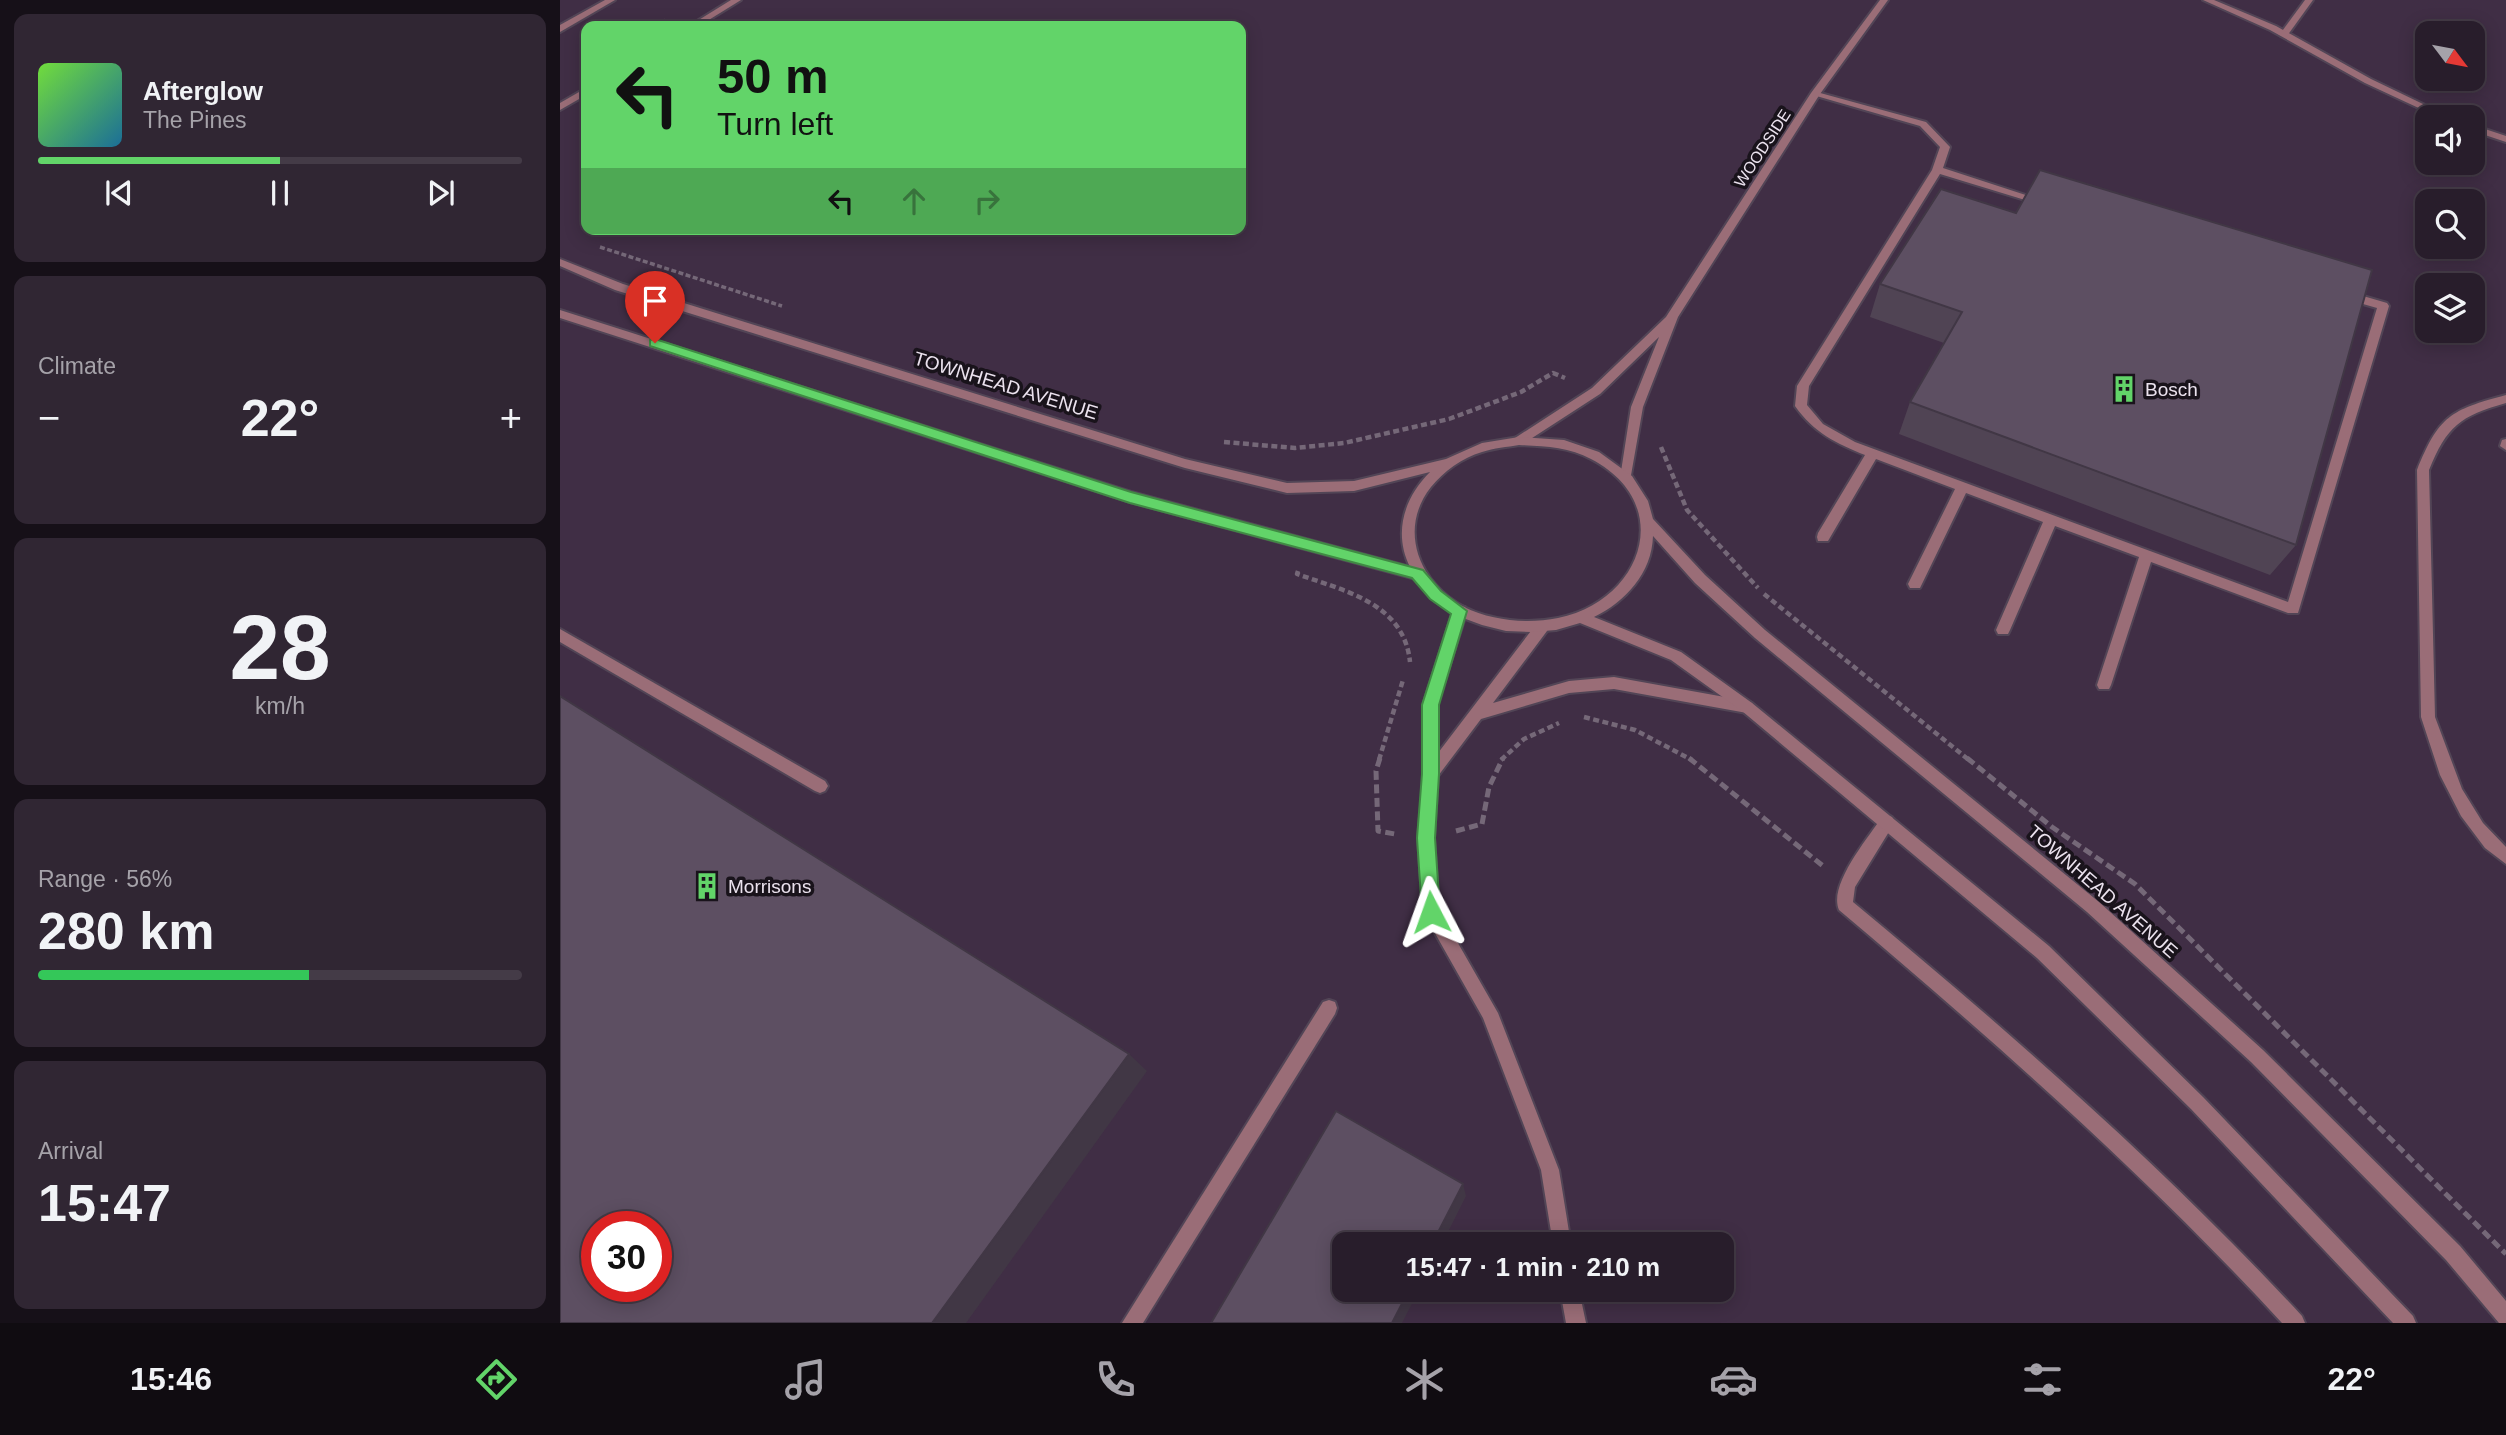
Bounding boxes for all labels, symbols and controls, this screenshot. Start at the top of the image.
north arrow [2415,21,2485,91]
map controls [2415,21,2485,343]
icon: left [602,49,693,140]
text: 50 m [717,49,829,103]
text: Afterglow [143,76,263,106]
button: sound [2415,105,2485,175]
text: Turn left [717,106,833,142]
street label: WOODSIDE [1731,106,1794,190]
text: The Pines [143,107,247,133]
icon: previous [100,174,138,212]
icon: pause [261,174,299,212]
icon: next [422,174,460,212]
icon: left [822,182,860,220]
icon: ahead [895,182,933,220]
icon: right [968,182,1006,220]
button: search [2415,189,2485,259]
pin [625,271,685,343]
button: layers [2415,273,2485,343]
icon: arrive [636,282,674,320]
street label: TOWNHEAD AVENUE [911,347,1100,424]
text: Climate [38,353,116,379]
building icon: Bosch [2109,374,2139,404]
place label: Bosch [2145,379,2198,400]
text: 22° [241,389,319,447]
text: − [38,397,60,439]
text: + [500,397,522,439]
text: 28 [229,597,331,698]
text: km/h [255,693,305,719]
street label: TOWNHEAD AVENUE [2024,821,2182,962]
text: Range · 56% [38,866,172,892]
building icon: Morrisons [692,871,722,901]
position arrow [1394,875,1468,949]
place label: Morrisons [728,876,811,897]
text: 280 km [38,902,214,960]
text: Arrival [38,1138,103,1164]
text: 15:47 [38,1174,171,1232]
speed limit sign: 30 [581,1211,672,1302]
text: 15:47 · 1 min · 210 m [1406,1252,1660,1282]
icon: directions [472,1355,521,1404]
icon: music [781,1355,830,1404]
icon: phone [1091,1355,1140,1404]
icon: climate [1400,1355,1449,1404]
icon: car [1709,1355,1758,1404]
icon: filters [2018,1355,2067,1404]
text: 15:46 [130,1361,212,1397]
text: 22° [2327,1361,2376,1397]

